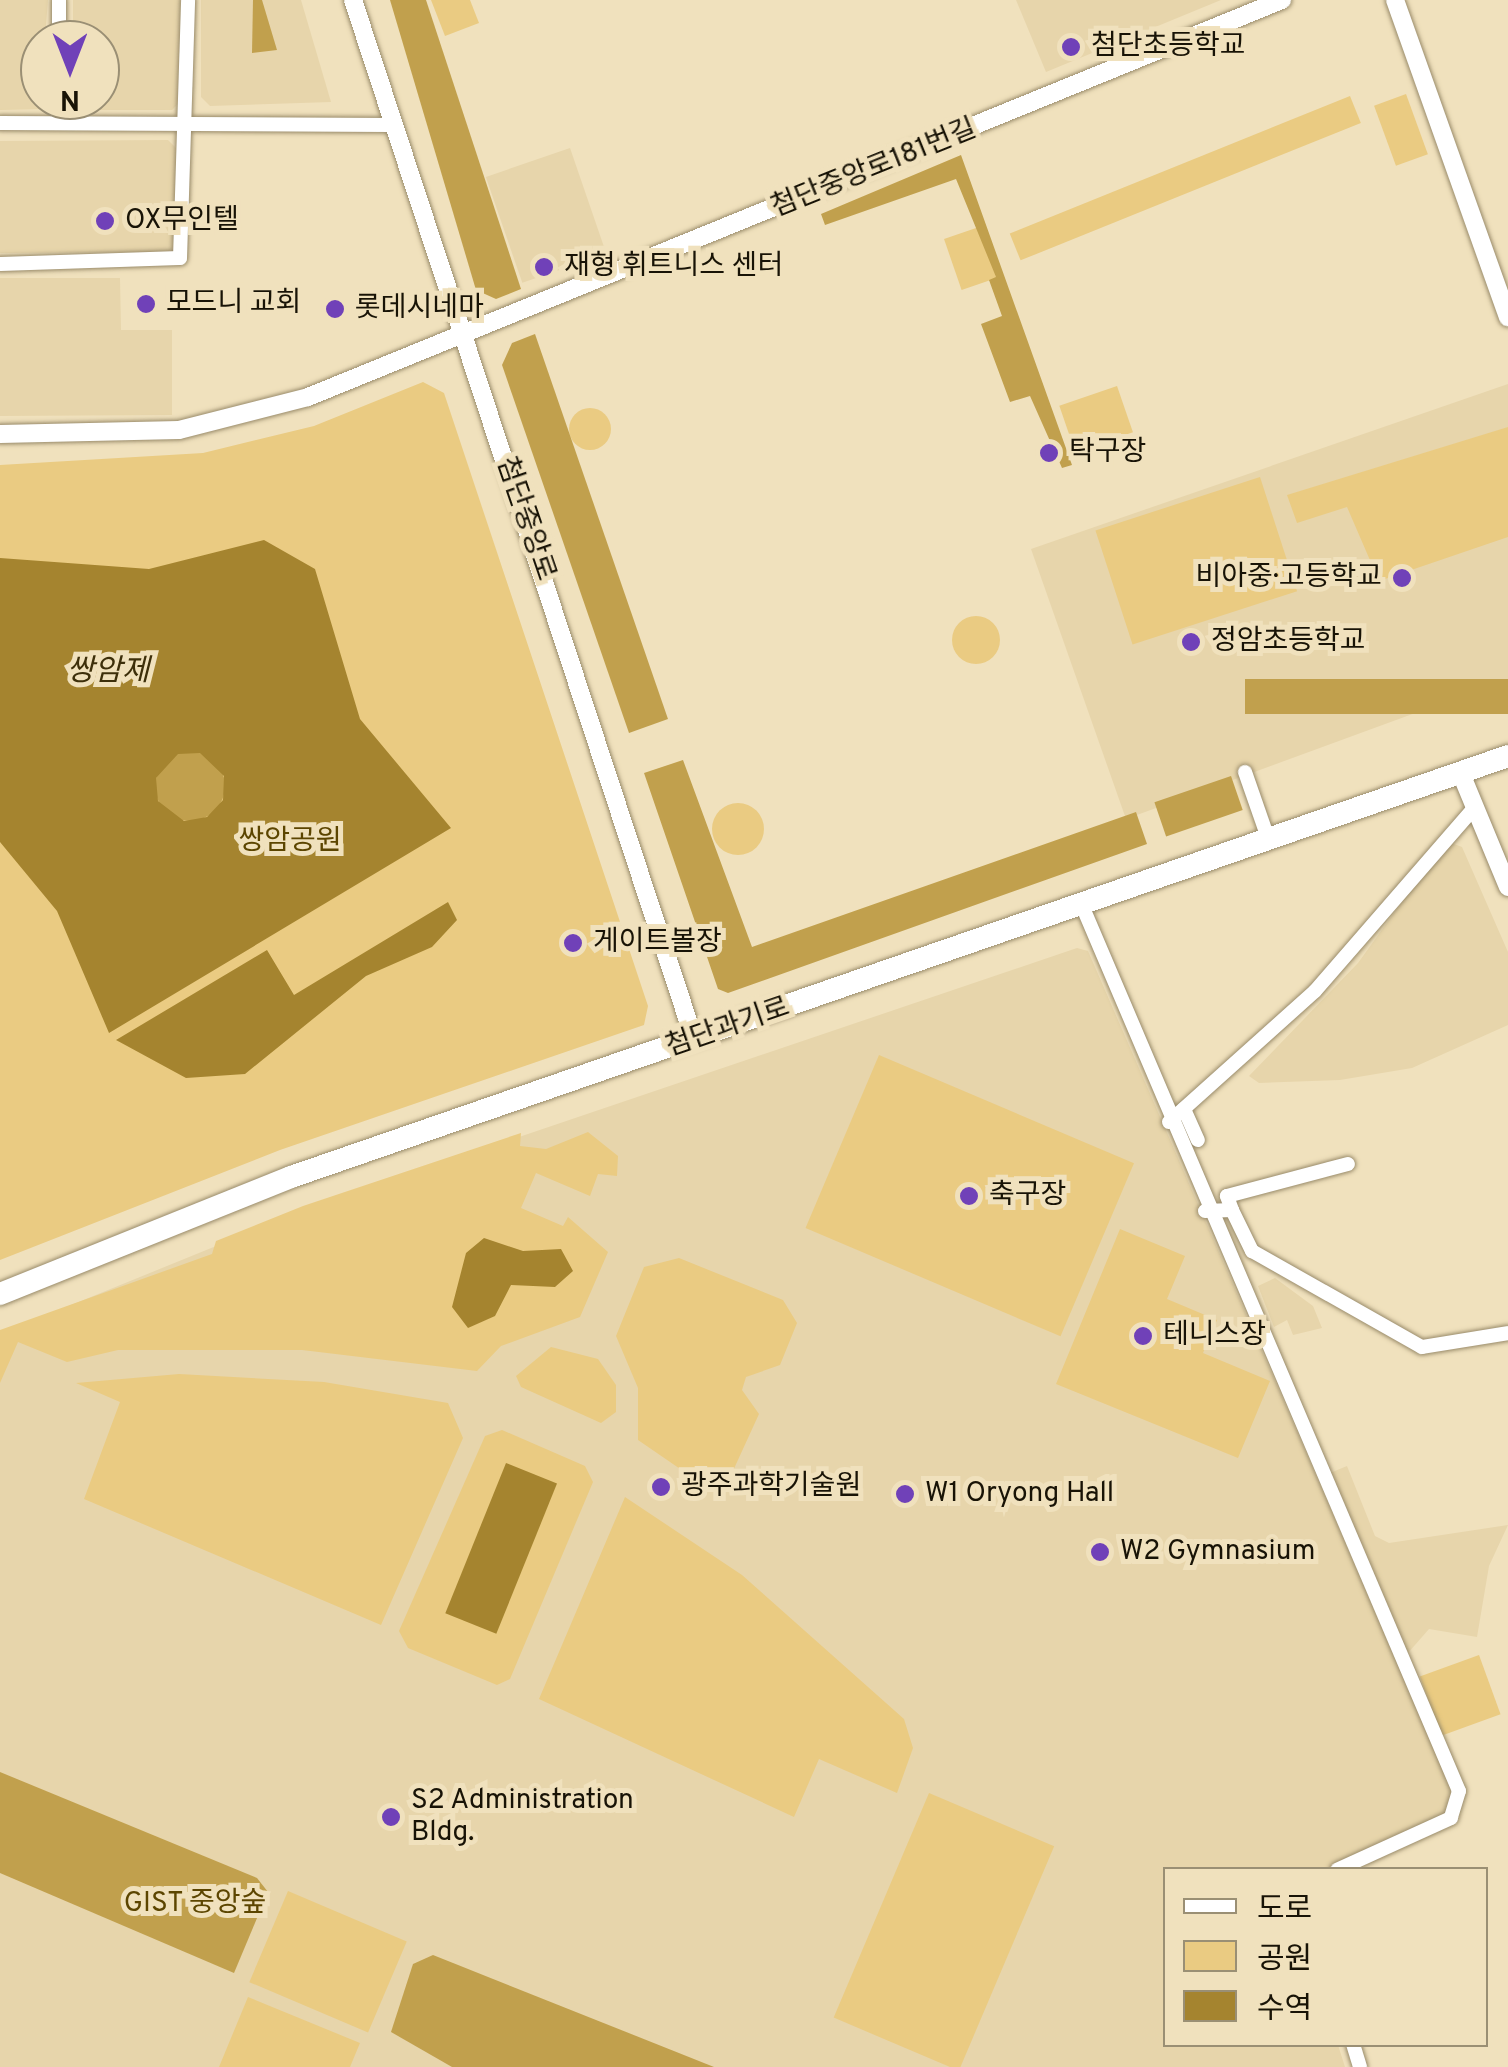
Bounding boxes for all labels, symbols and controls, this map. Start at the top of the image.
north arrow [20,20,120,120]
place label: 첨단초등학교 [1091,30,1246,64]
marker: 첨단초등학교 [1060,36,1082,58]
text: N [60,80,80,116]
street label: 첨단중앙로181번길 [767,113,981,225]
place label: OX무인텔 [125,204,239,238]
marker: OX무인텔 [94,210,116,232]
place label: 재형 휘트니스 센터 [564,250,783,284]
marker: 재형 휘트니스 센터 [533,256,555,278]
place label: 모드니 교회 [166,287,301,321]
place label: 롯데시네마 [355,292,484,326]
marker: 모드니 교회 [135,293,157,315]
marker: 롯데시네마 [324,298,346,320]
place label: 탁구장 [1069,436,1146,470]
marker: 탁구장 [1038,442,1060,464]
street label: 첨단중앙로 [488,453,562,585]
place label: 비아중·고등학교 [1195,561,1382,595]
marker: 비아중·고등학교 [1391,567,1413,589]
place label: 정암초등학교 [1211,625,1366,659]
marker: 정암초등학교 [1180,631,1202,653]
water label: 쌍암제 [67,655,149,691]
park label: 쌍암공원 [238,825,342,859]
place label: 게이트볼장 [593,926,722,960]
marker: 게이트볼장 [562,932,584,954]
street label: 첨단과기로 [662,991,794,1065]
place label: 축구장 [989,1179,1066,1213]
marker: 축구장 [958,1185,980,1207]
place label: 테니스장 [1163,1319,1266,1353]
marker: 테니스장 [1132,1325,1154,1347]
place label: 광주과학기술원 [681,1470,861,1504]
marker: 광주과학기술원 [650,1476,672,1498]
place label: W1 Oryong Hall [925,1477,1114,1511]
marker: W1 Oryong Hall [894,1483,916,1505]
place label: W2 Gymnasium [1120,1535,1315,1569]
marker: W2 Gymnasium [1089,1541,1111,1563]
place label: S2 Administration Bldg. [411,1784,635,1850]
marker: S2 Administration Bldg. [380,1806,402,1828]
legend [1163,1867,1488,2047]
park label: GIST 중앙숲 [123,1887,267,1921]
text: 도로 [1257,1892,1312,1929]
text: 공원 [1257,1942,1312,1979]
text: 수역 [1257,1992,1312,2029]

